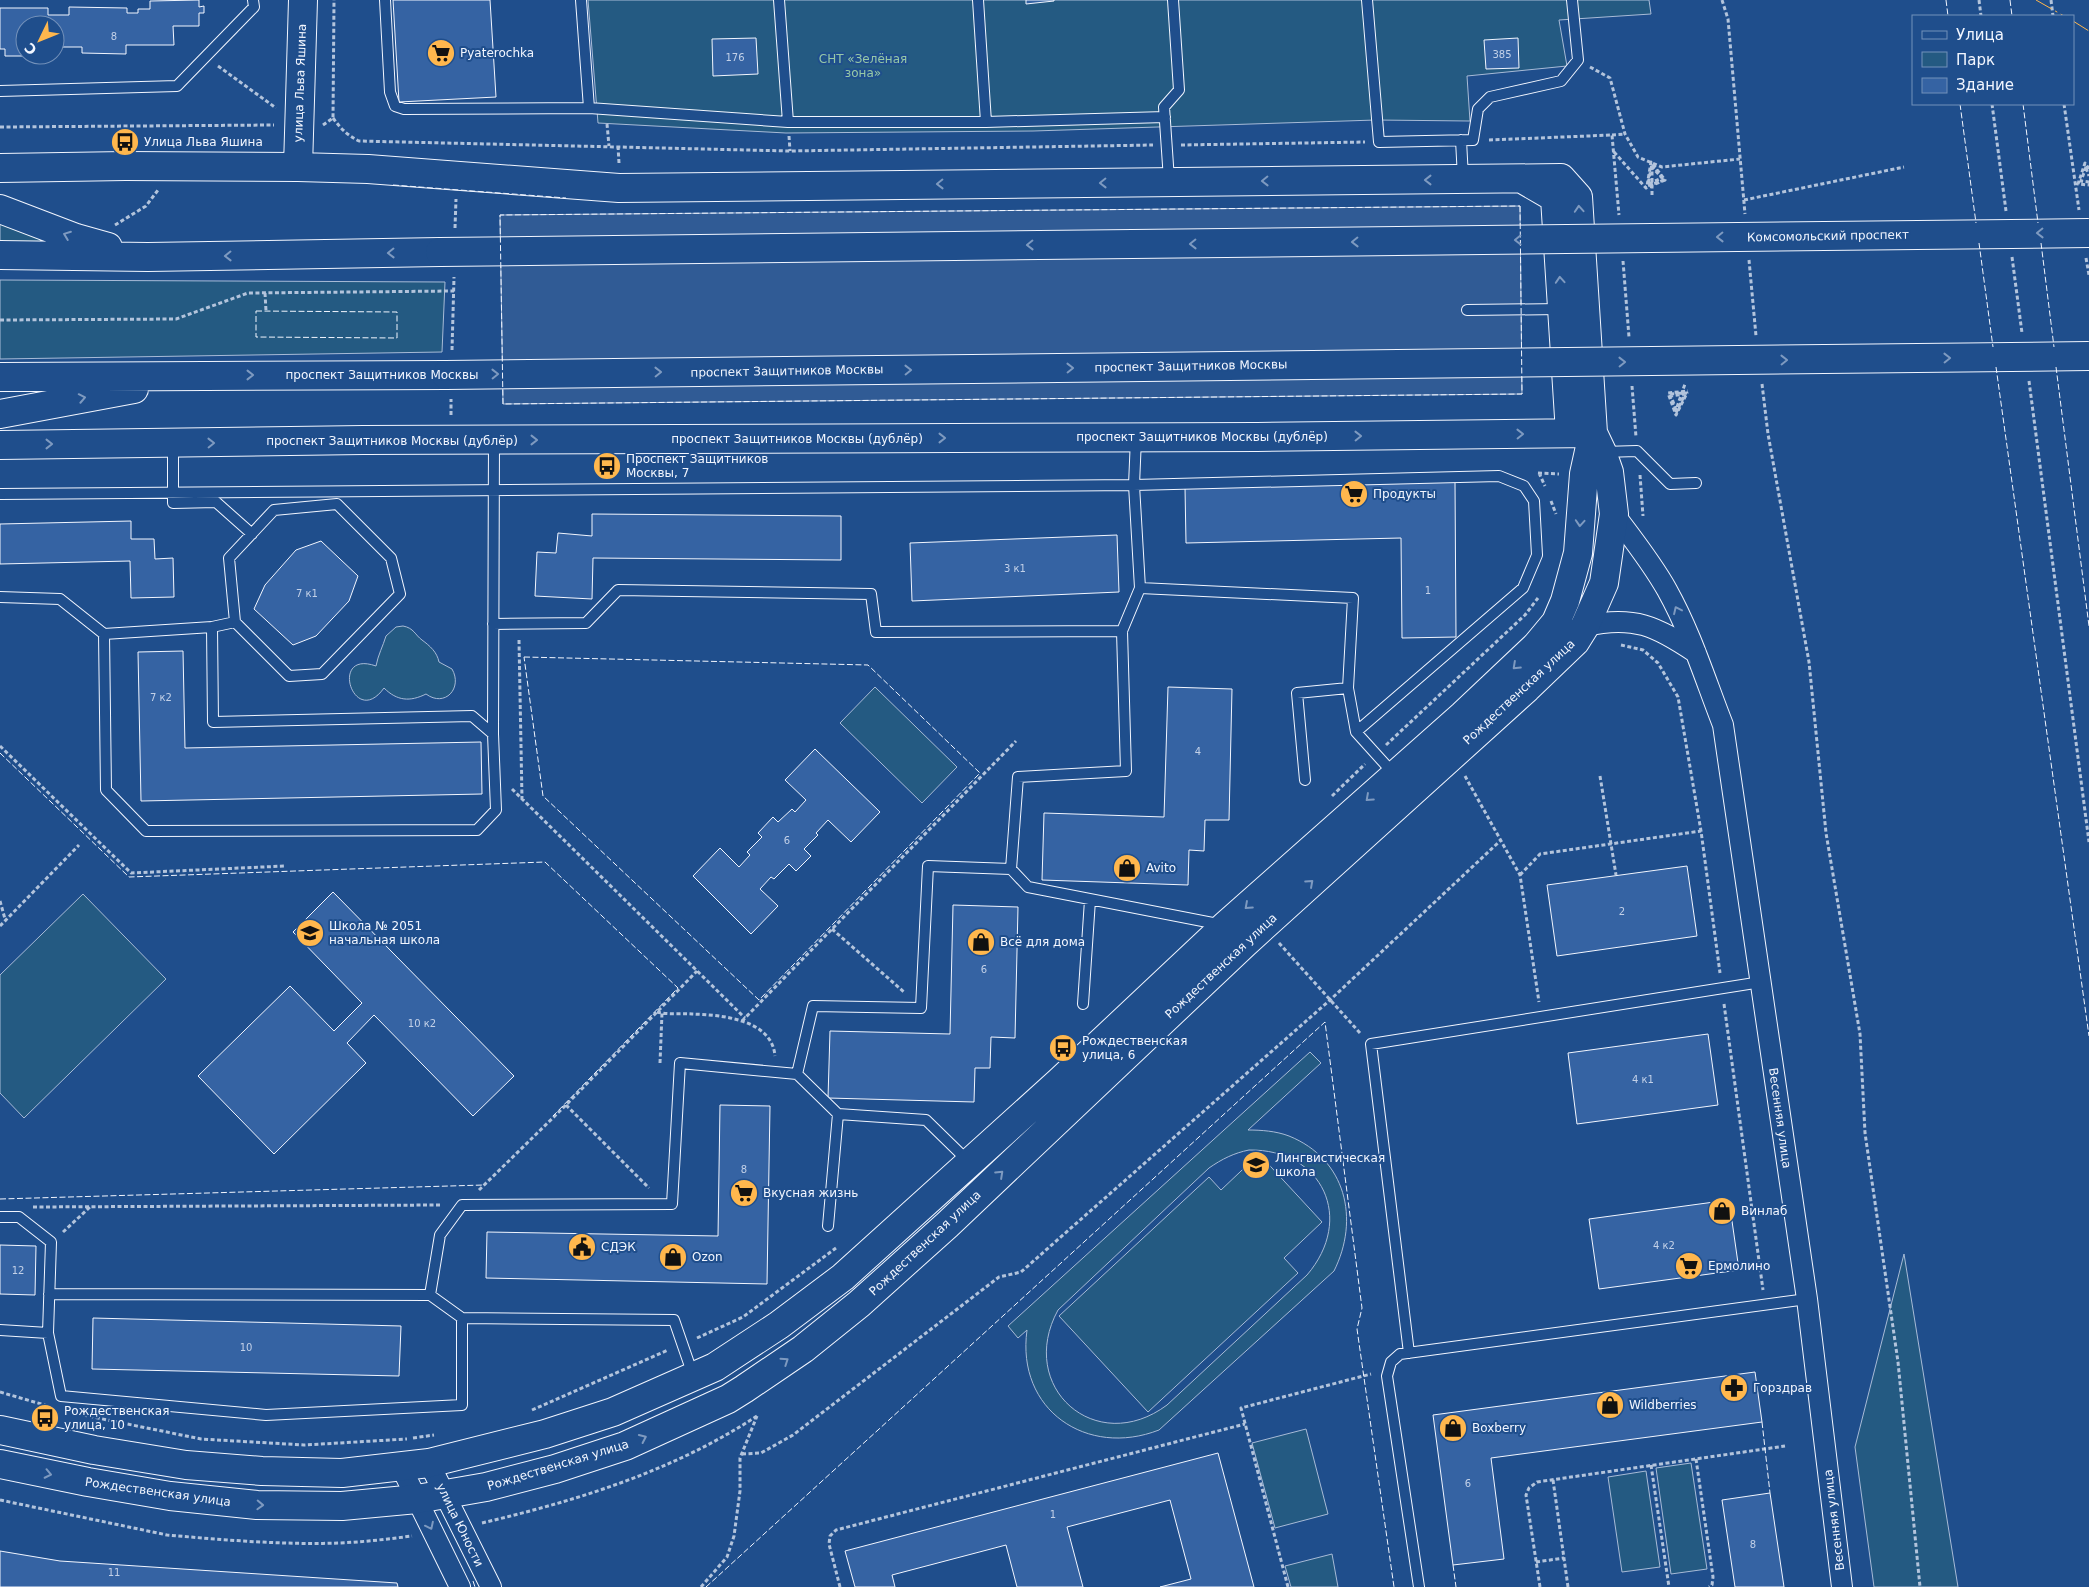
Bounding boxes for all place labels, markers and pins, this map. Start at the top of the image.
supermarket icon: Pyaterochka [426,38,456,68]
place label: Pyaterochka [460,46,534,60]
bus stop icon: Улица Льва Яшина [110,127,140,157]
place label: Улица Льва Яшина [144,135,263,149]
bus stop icon: Проспект Защитников Москвы, 7 [592,451,622,481]
place label: Проспект Защитников Москвы, 7 [626,452,768,480]
supermarket icon: Продукты [1339,479,1369,509]
place label: Продукты [1373,487,1436,501]
shop icon: Avito [1112,853,1142,883]
place label: Avito [1146,861,1176,875]
school or university icon: Школа № 2051 начальная школа [295,918,325,948]
place label: Школа № 2051 начальная школа [329,919,440,947]
shop icon: Всё для дома [966,927,996,957]
place label: Всё для дома [1000,935,1085,949]
bus stop icon: Рождественская улица, 6 [1048,1033,1078,1063]
place label: Рождественская улица, 6 [1082,1034,1187,1062]
school or university icon: Лингвистическая школа [1241,1150,1271,1180]
place label: Лингвистическая школа [1275,1151,1385,1179]
supermarket icon: Вкусная жизнь [729,1178,759,1208]
place label: Вкусная жизнь [763,1186,858,1200]
shop icon: Винлаб [1707,1196,1737,1226]
place label: Винлаб [1741,1204,1787,1218]
public building icon: СДЭК [567,1232,597,1262]
place label: СДЭК [601,1240,636,1254]
shop icon: Ozon [658,1242,688,1272]
place label: Ozon [692,1250,723,1264]
supermarket icon: Ермолино [1674,1251,1704,1281]
place label: Ермолино [1708,1259,1770,1273]
pharmacy icon: Горздрав [1719,1373,1749,1403]
place label: Горздрав [1753,1381,1812,1395]
shop icon: Wildberries [1595,1390,1625,1420]
place label: Wildberries [1629,1398,1697,1412]
bus stop icon: Рождественская улица, 10 [30,1403,60,1433]
place label: Рождественская улица, 10 [64,1404,169,1432]
shop icon: Boxberry [1438,1413,1468,1443]
place label: Boxberry [1472,1421,1526,1435]

